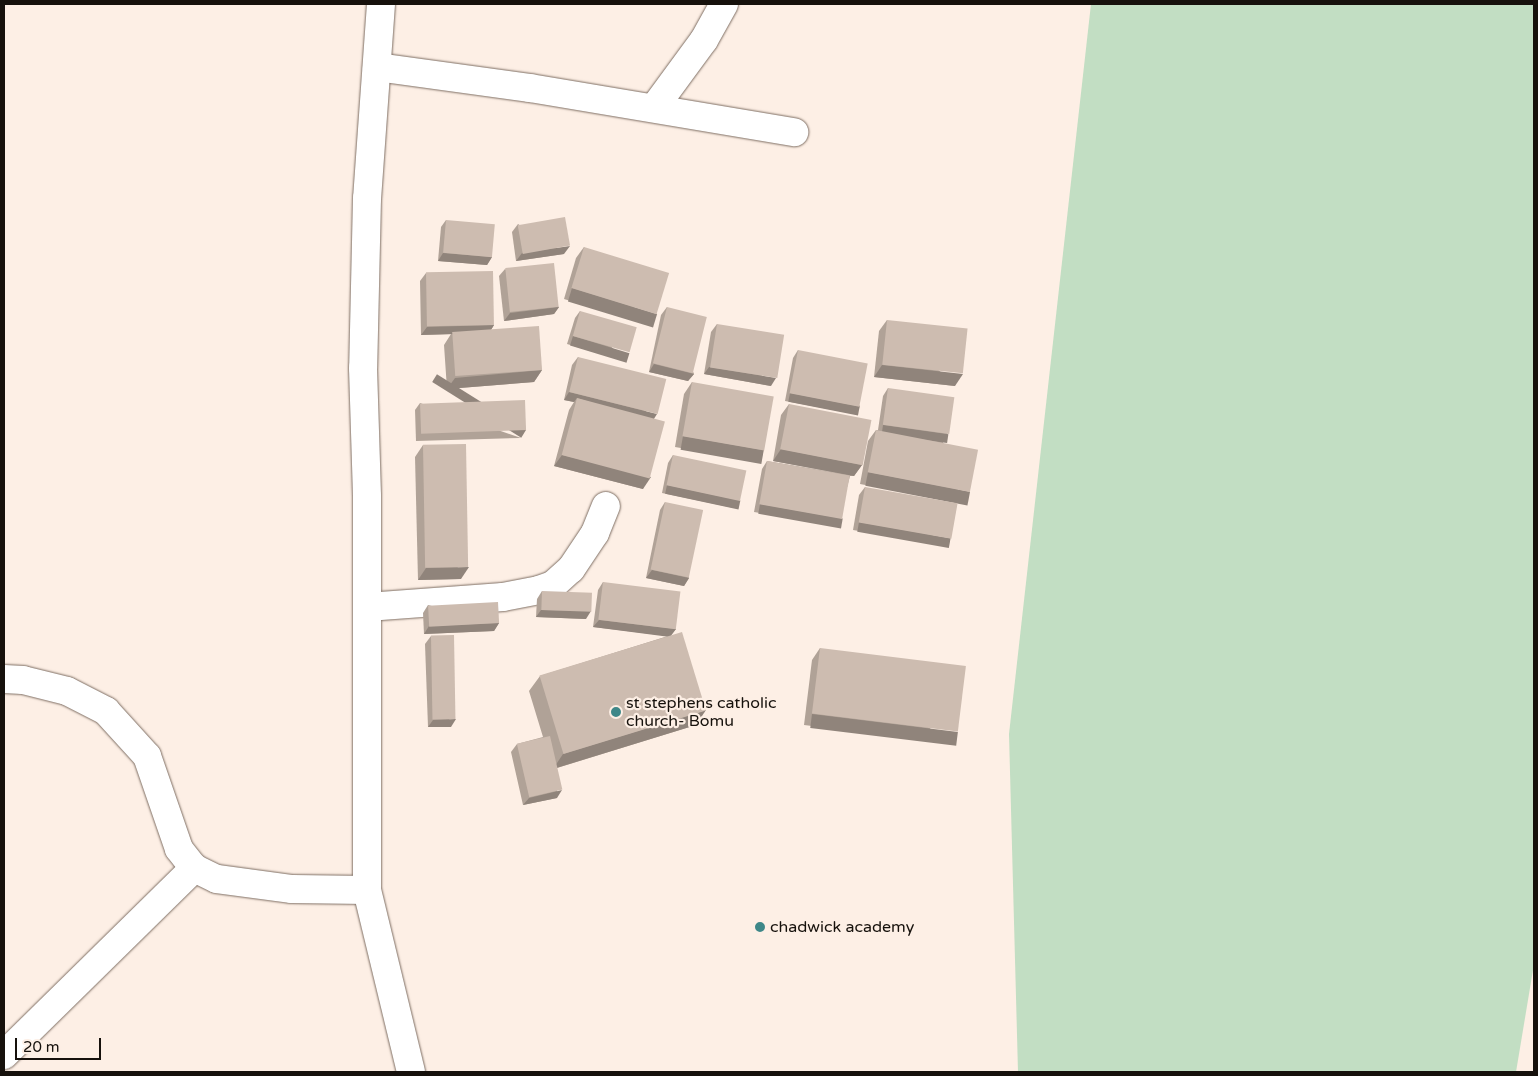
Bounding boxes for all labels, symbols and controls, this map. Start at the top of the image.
place label: st stephens catholic church- Bomu [626,693,776,731]
marker: st stephens catholic church- Bomu [610,706,622,718]
place label: chadwick academy [770,917,914,937]
marker: chadwick academy [754,921,766,933]
scale bar [18,1028,104,1060]
text: 20 m [23,1038,60,1056]

